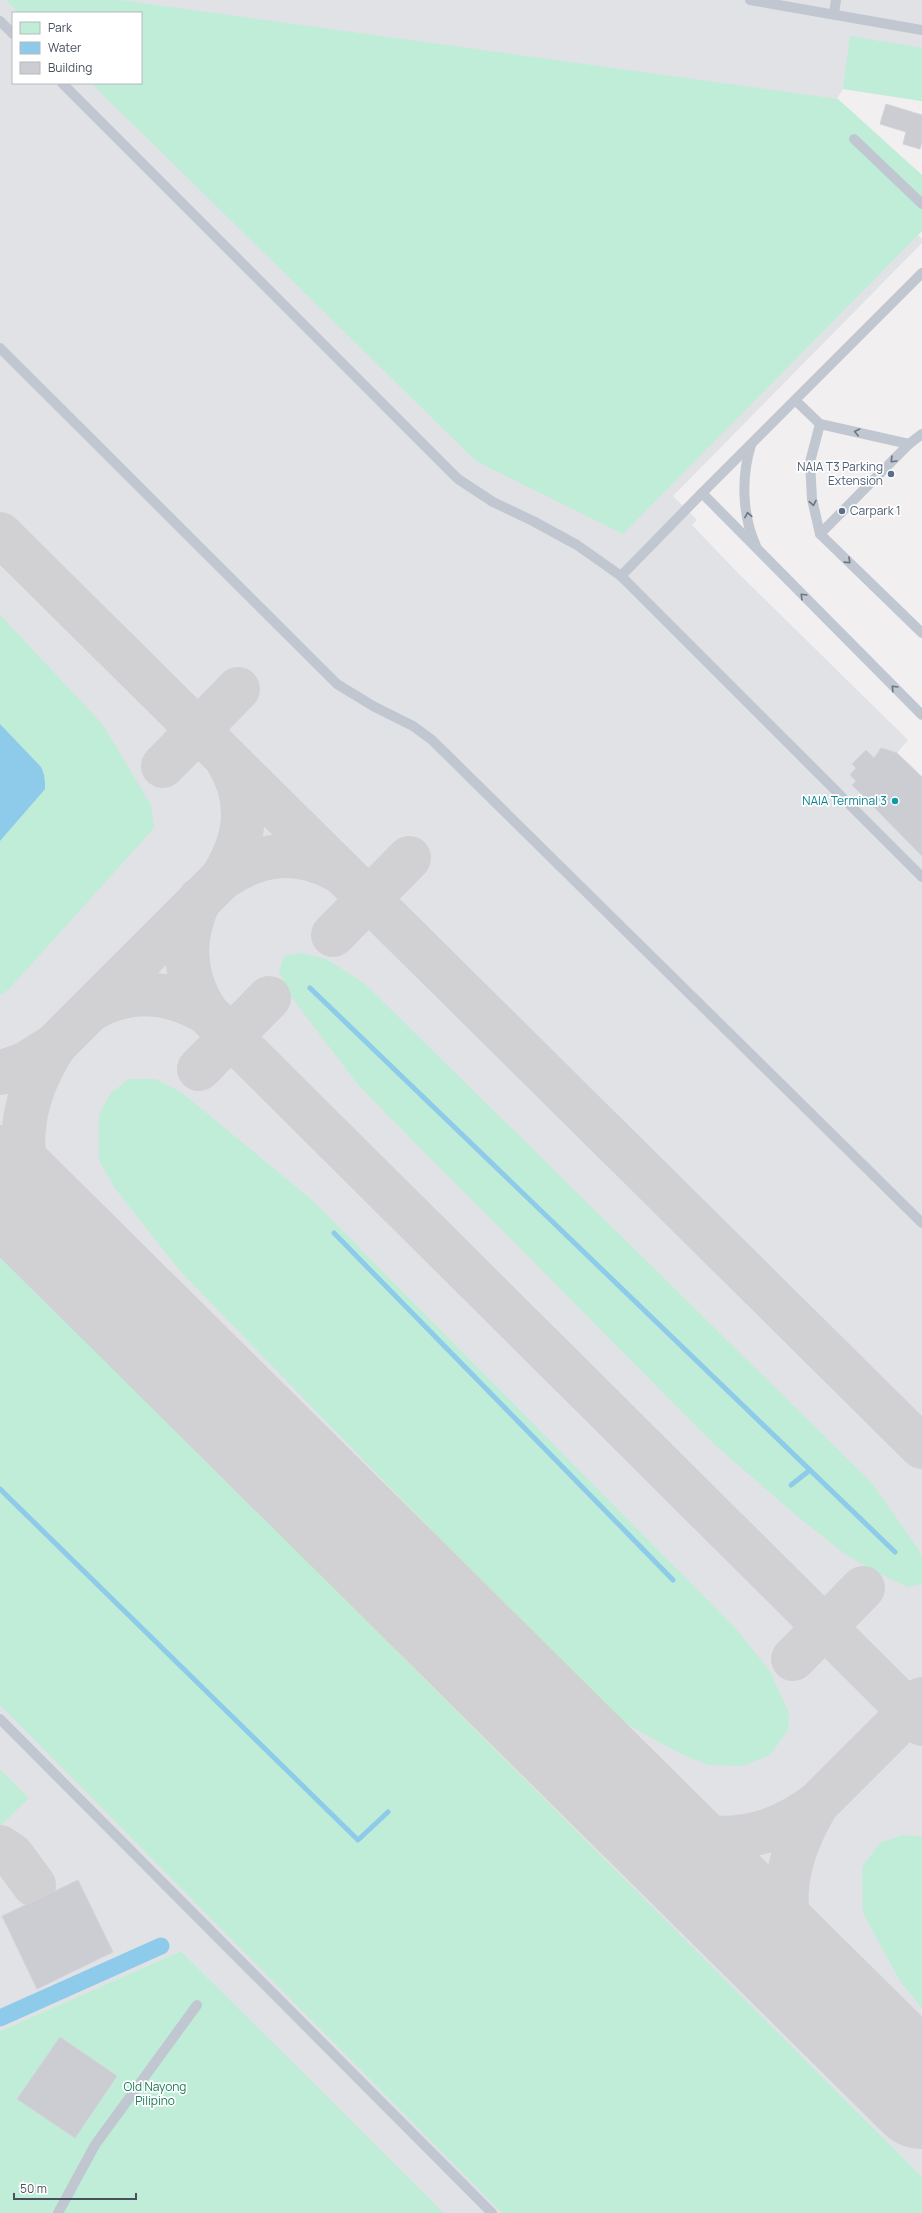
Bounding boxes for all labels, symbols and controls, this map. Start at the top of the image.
legend [12,12,142,84]
text: Park [48,19,73,36]
text: Water [48,39,82,56]
text: Building [48,59,92,76]
one-way arrow [854,429,861,437]
one-way arrow [890,455,898,463]
place label: NAIA T3 Parking Extension [797,458,883,489]
marker: NAIA T3 Parking Extension [886,469,896,479]
one-way arrow [809,500,817,506]
place label: Carpark 1 [850,502,901,519]
marker: Carpark 1 [837,506,847,516]
one-way arrow [744,512,753,518]
one-way arrow [843,556,851,564]
one-way arrow [800,593,808,601]
one-way arrow [892,685,899,693]
place label: NAIA Terminal 3 [802,792,887,809]
marker: NAIA Terminal 3 [890,796,900,806]
park label: Old Nayong Pilipino [124,2078,186,2109]
scale bar [14,2175,136,2201]
text: 50 m [20,2180,47,2197]

